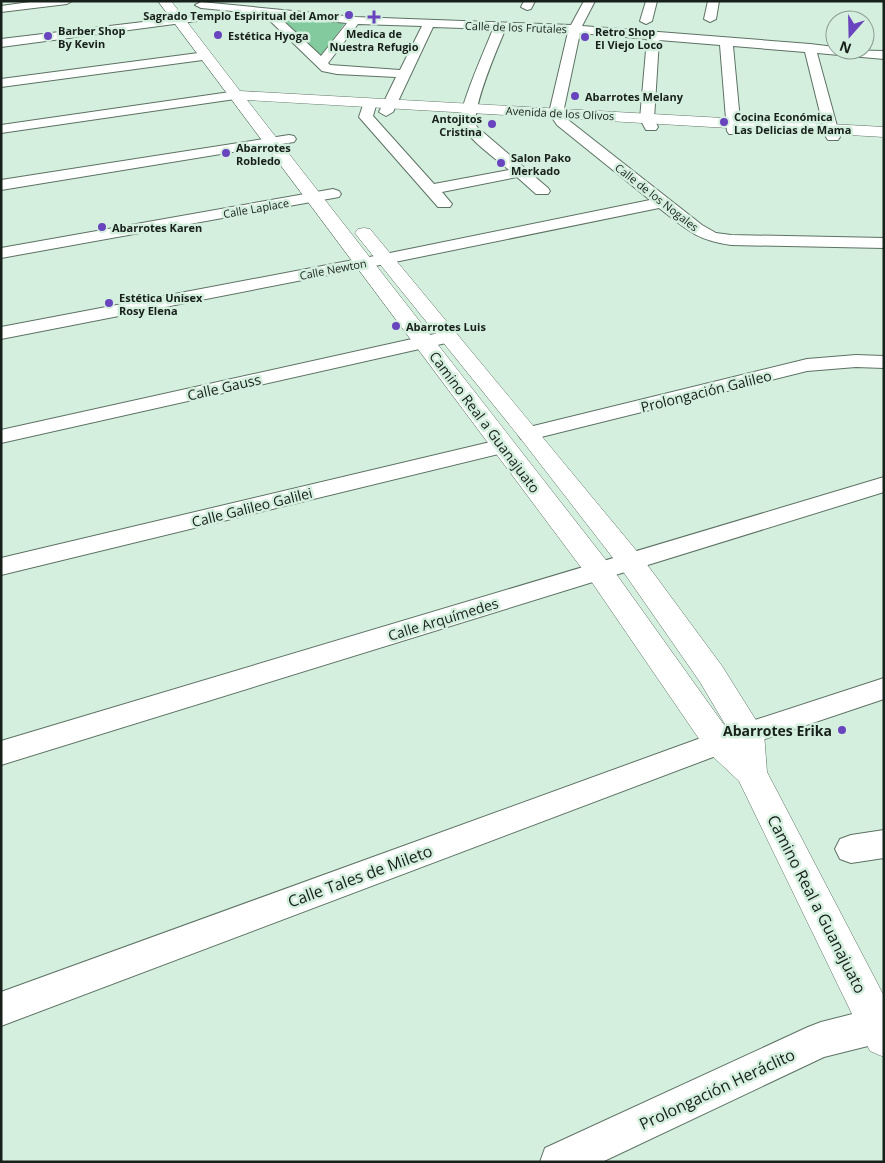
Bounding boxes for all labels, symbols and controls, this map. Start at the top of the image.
place label: Sagrado Templo Espiritual del Amor [143,8,339,23]
marker: Sagrado Templo Espiritual del Amor [343,9,355,21]
marker: Medica de Nuestra Refugio [367,10,381,24]
north arrow [825,10,875,60]
street label: Calle de los Frutales [465,18,567,36]
place label: Barber Shop By Kevin [58,23,125,51]
place label: Retro Shop El Viejo Loco [595,24,663,52]
place label: Medica de Nuestra Refugio [329,26,419,54]
place label: Estética Hyoga [228,28,309,43]
marker: Estética Hyoga [212,29,224,41]
marker: Barber Shop By Kevin [42,30,54,42]
marker: Retro Shop El Viejo Loco [579,31,591,43]
text: N [837,37,854,59]
place label: Abarrotes Melany [585,89,684,104]
marker: Abarrotes Melany [569,90,581,102]
street label: Avenida de los Olivos [505,103,615,123]
place label: Cocina Económica Las Delicias de Mama [734,109,851,137]
place label: Antojitos Cristina [432,111,483,139]
marker: Cocina Económica Las Delicias de Mama [718,116,730,128]
marker: Antojitos Cristina [486,118,498,130]
place label: Abarrotes Robledo [236,140,291,168]
marker: Abarrotes Robledo [220,147,232,159]
place label: Salon Pako Merkado [511,150,571,178]
marker: Salon Pako Merkado [495,157,507,169]
street label: Calle de los Nogales [612,160,702,234]
street label: Calle Laplace [222,195,290,221]
place label: Abarrotes Karen [112,220,202,235]
marker: Abarrotes Karen [96,221,108,233]
street label: Calle Newton [298,255,368,283]
place label: Estética Unisex Rosy Elena [119,290,203,318]
marker: Estética Unisex Rosy Elena [103,297,115,309]
place label: Abarrotes Luis [406,319,486,334]
marker: Abarrotes Luis [390,320,402,332]
street label: Camino Real a Guanajuato [425,347,545,497]
street label: Prolongación Galileo [639,366,773,416]
street label: Calle Gauss [185,369,263,405]
street label: Calle Galileo Galilei [190,483,314,531]
street label: Calle Arquímedes [386,593,501,645]
place label: Abarrotes Erika [723,721,832,740]
marker: Abarrotes Erika [836,724,848,736]
street label: Camino Real a Guanajuato [762,811,872,997]
street label: Calle Tales de Mileto [285,840,435,912]
street label: Prolongación Heráclito [636,1043,798,1135]

